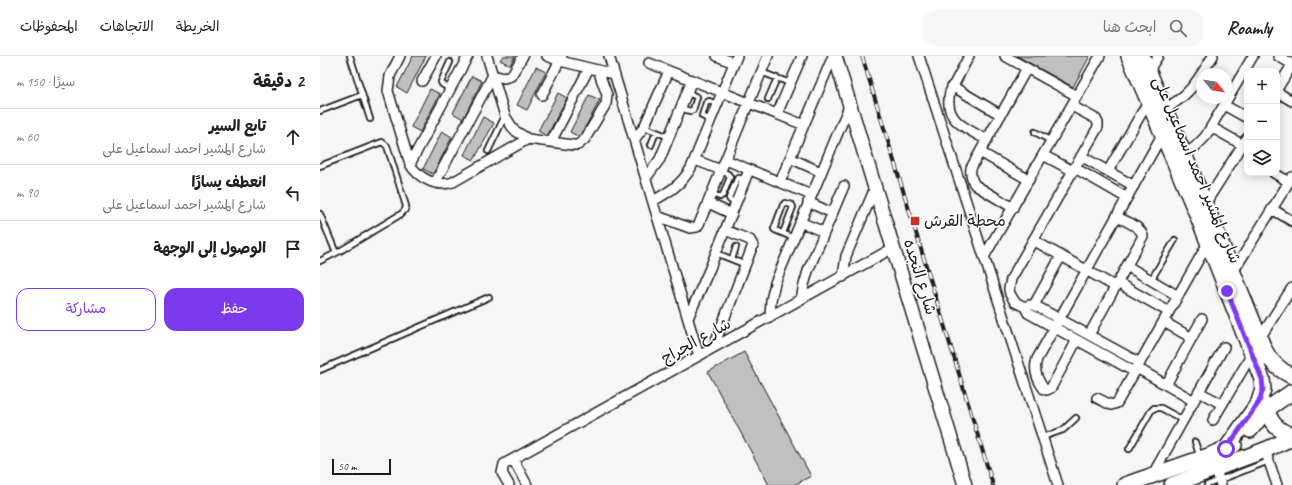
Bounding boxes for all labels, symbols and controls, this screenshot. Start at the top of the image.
search box [923,10,1203,46]
text: Roamly [1227,16,1272,40]
icon: search [1167,17,1189,39]
text: المحفوظات [20,18,78,35]
text: الاتجاهات [100,18,154,35]
text: الخريطة [176,18,219,35]
text: ابحث هنا [1103,18,1157,37]
north arrow [1196,68,1232,104]
map controls [1244,68,1280,176]
button: + [1244,68,1280,104]
text: 2 دقيقة [253,71,304,92]
text: سيرًا · 150 m [16,74,75,90]
street label: شارع المشير احمد اسماعيل على [1148,74,1246,267]
button: − [1244,104,1280,140]
text: تابع السير [209,117,266,136]
icon: ahead [282,126,304,148]
text: 60 m [16,129,38,145]
button: layers [1244,140,1280,176]
text: شارع المشير احمد اسماعيل على [103,141,266,157]
text: انعطف يسارًا [191,173,266,192]
icon: left [282,182,304,204]
text: 90 m [16,185,38,201]
text: شارع المشير احمد اسماعيل على [103,197,266,213]
place label: محطة القرش [924,211,1006,231]
marker: محطة القرش [909,215,921,227]
street label: شارع النجده [898,237,941,318]
icon: arrive [282,238,304,260]
text: الوصول إلى الوجهة [153,239,266,258]
route end [1218,282,1236,300]
button: مشاركة [16,288,156,331]
button: حفظ [164,288,304,331]
street label: شارع الجراج [657,314,735,369]
route start [1217,440,1235,458]
scale bar [332,457,391,476]
text: 50 m [338,459,357,473]

